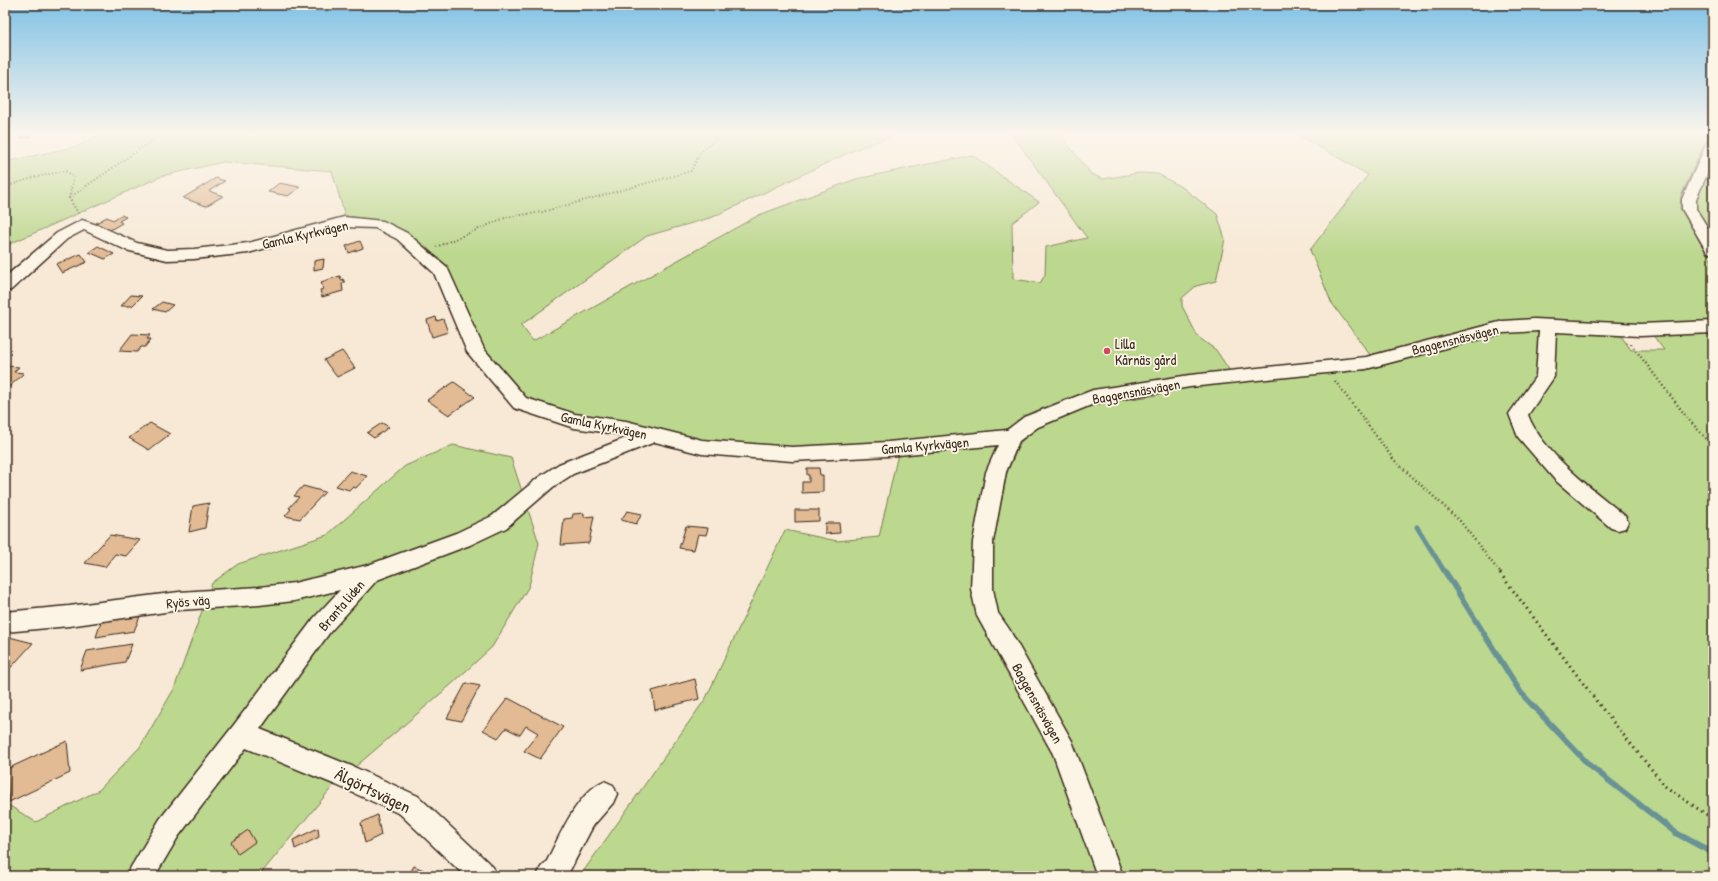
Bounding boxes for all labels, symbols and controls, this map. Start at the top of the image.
street label: Gamla Kyrkvägen [260,215,350,254]
street label: Baggensnäsvägen [1410,319,1501,360]
place label: Lilla Kårnäs gård [1115,334,1177,370]
marker: Lilla Kårnäs gård [1102,346,1112,356]
street label: Baggensnäsvägen [1091,374,1182,409]
street label: Gamla Kyrkvägen [559,407,649,444]
street label: Gamla Kyrkvägen [880,432,970,459]
street label: Branta liden [313,575,369,635]
street label: Ryös väg [165,590,211,613]
street label: Baggensnäsvägen [1007,660,1068,747]
street label: Älgörtsvägen [331,762,415,818]

